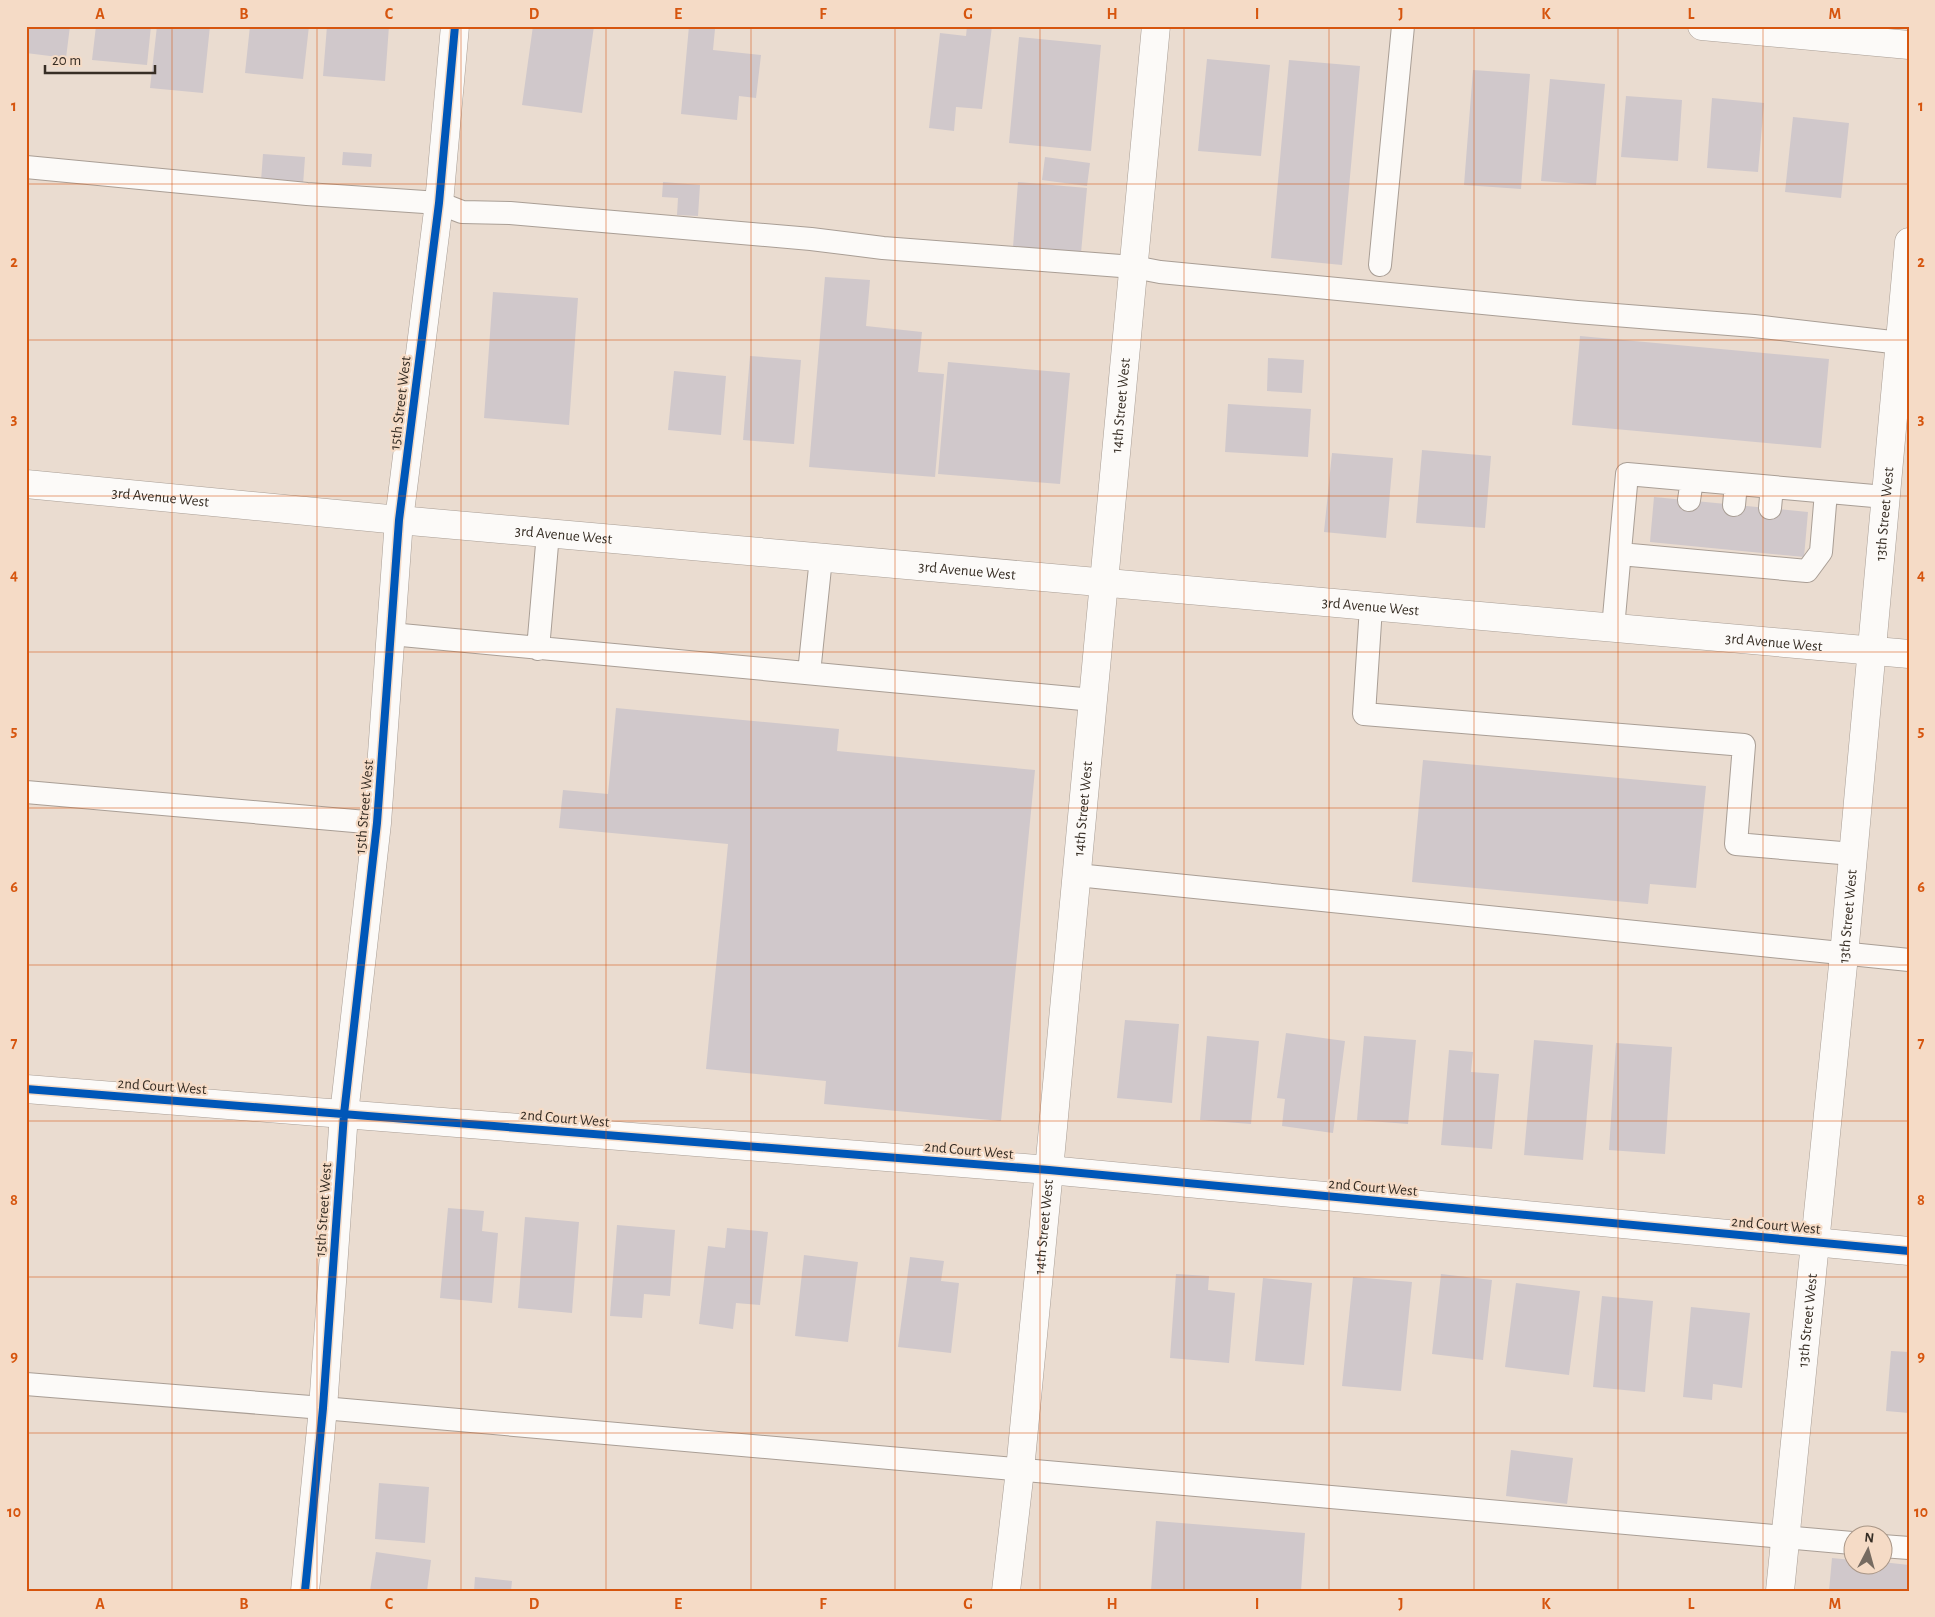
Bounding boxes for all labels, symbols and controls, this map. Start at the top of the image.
text: A [95,6,105,22]
text: B [239,6,249,22]
text: C [385,6,394,22]
text: D [529,6,540,22]
text: E [674,6,682,22]
text: F [819,6,827,22]
text: G [963,6,973,22]
text: H [1106,6,1118,22]
text: I [1255,6,1259,22]
text: J [1398,6,1404,22]
text: K [1541,6,1551,22]
text: L [1688,6,1695,22]
text: M [1829,6,1841,22]
scale bar [45,42,155,74]
text: 20 m [52,53,81,68]
text: 1 [11,98,17,114]
text: 1 [1918,98,1924,114]
text: 2 [10,254,18,270]
text: 2 [1917,254,1925,270]
street label: 15th Street West [387,355,414,451]
street label: 14th Street West [1109,357,1133,454]
text: 3 [11,411,18,427]
text: 3 [1918,411,1925,427]
street label: 13th Street West [1873,466,1896,562]
street label: 3rd Avenue West [111,485,210,510]
street label: 3rd Avenue West [514,523,613,547]
street label: 3rd Avenue West [918,559,1016,583]
text: 4 [10,567,18,583]
text: 4 [1917,567,1925,583]
street label: 3rd Avenue West [1321,595,1420,619]
street label: 3rd Avenue West [1725,631,1823,654]
text: 5 [11,723,18,739]
text: 5 [1918,723,1925,739]
street label: 15th Street West [353,759,376,855]
street label: 14th Street West [1071,760,1095,857]
street label: 13th Street West [1836,869,1860,964]
text: 6 [10,879,18,895]
text: 6 [1917,879,1925,895]
text: 7 [11,1035,18,1051]
text: 7 [1918,1035,1925,1051]
street label: 2nd Court West [117,1076,207,1097]
street label: 2nd Court West [520,1107,610,1130]
street label: 2nd Court West [924,1139,1014,1162]
street label: 15th Street West [313,1162,334,1258]
street label: 2nd Court West [1328,1176,1418,1199]
street label: 14th Street West [1032,1179,1056,1275]
text: 8 [10,1192,18,1208]
text: 8 [1917,1192,1925,1208]
street label: 2nd Court West [1731,1214,1821,1237]
street label: 13th Street West [1796,1273,1820,1368]
text: 9 [10,1348,18,1364]
text: 9 [1917,1348,1925,1364]
text: 10 [7,1504,21,1520]
text: 10 [1914,1504,1928,1520]
north arrow [1842,1524,1892,1574]
text: N [1864,1531,1875,1546]
text: A [95,1596,105,1612]
text: B [239,1596,249,1612]
text: C [385,1596,394,1612]
text: D [529,1596,540,1612]
text: E [674,1596,682,1612]
text: F [819,1596,827,1612]
text: G [963,1596,973,1612]
text: H [1106,1596,1118,1612]
text: I [1255,1596,1259,1612]
text: J [1398,1596,1404,1612]
text: K [1541,1596,1551,1612]
text: L [1688,1596,1695,1612]
text: M [1829,1596,1841,1612]

